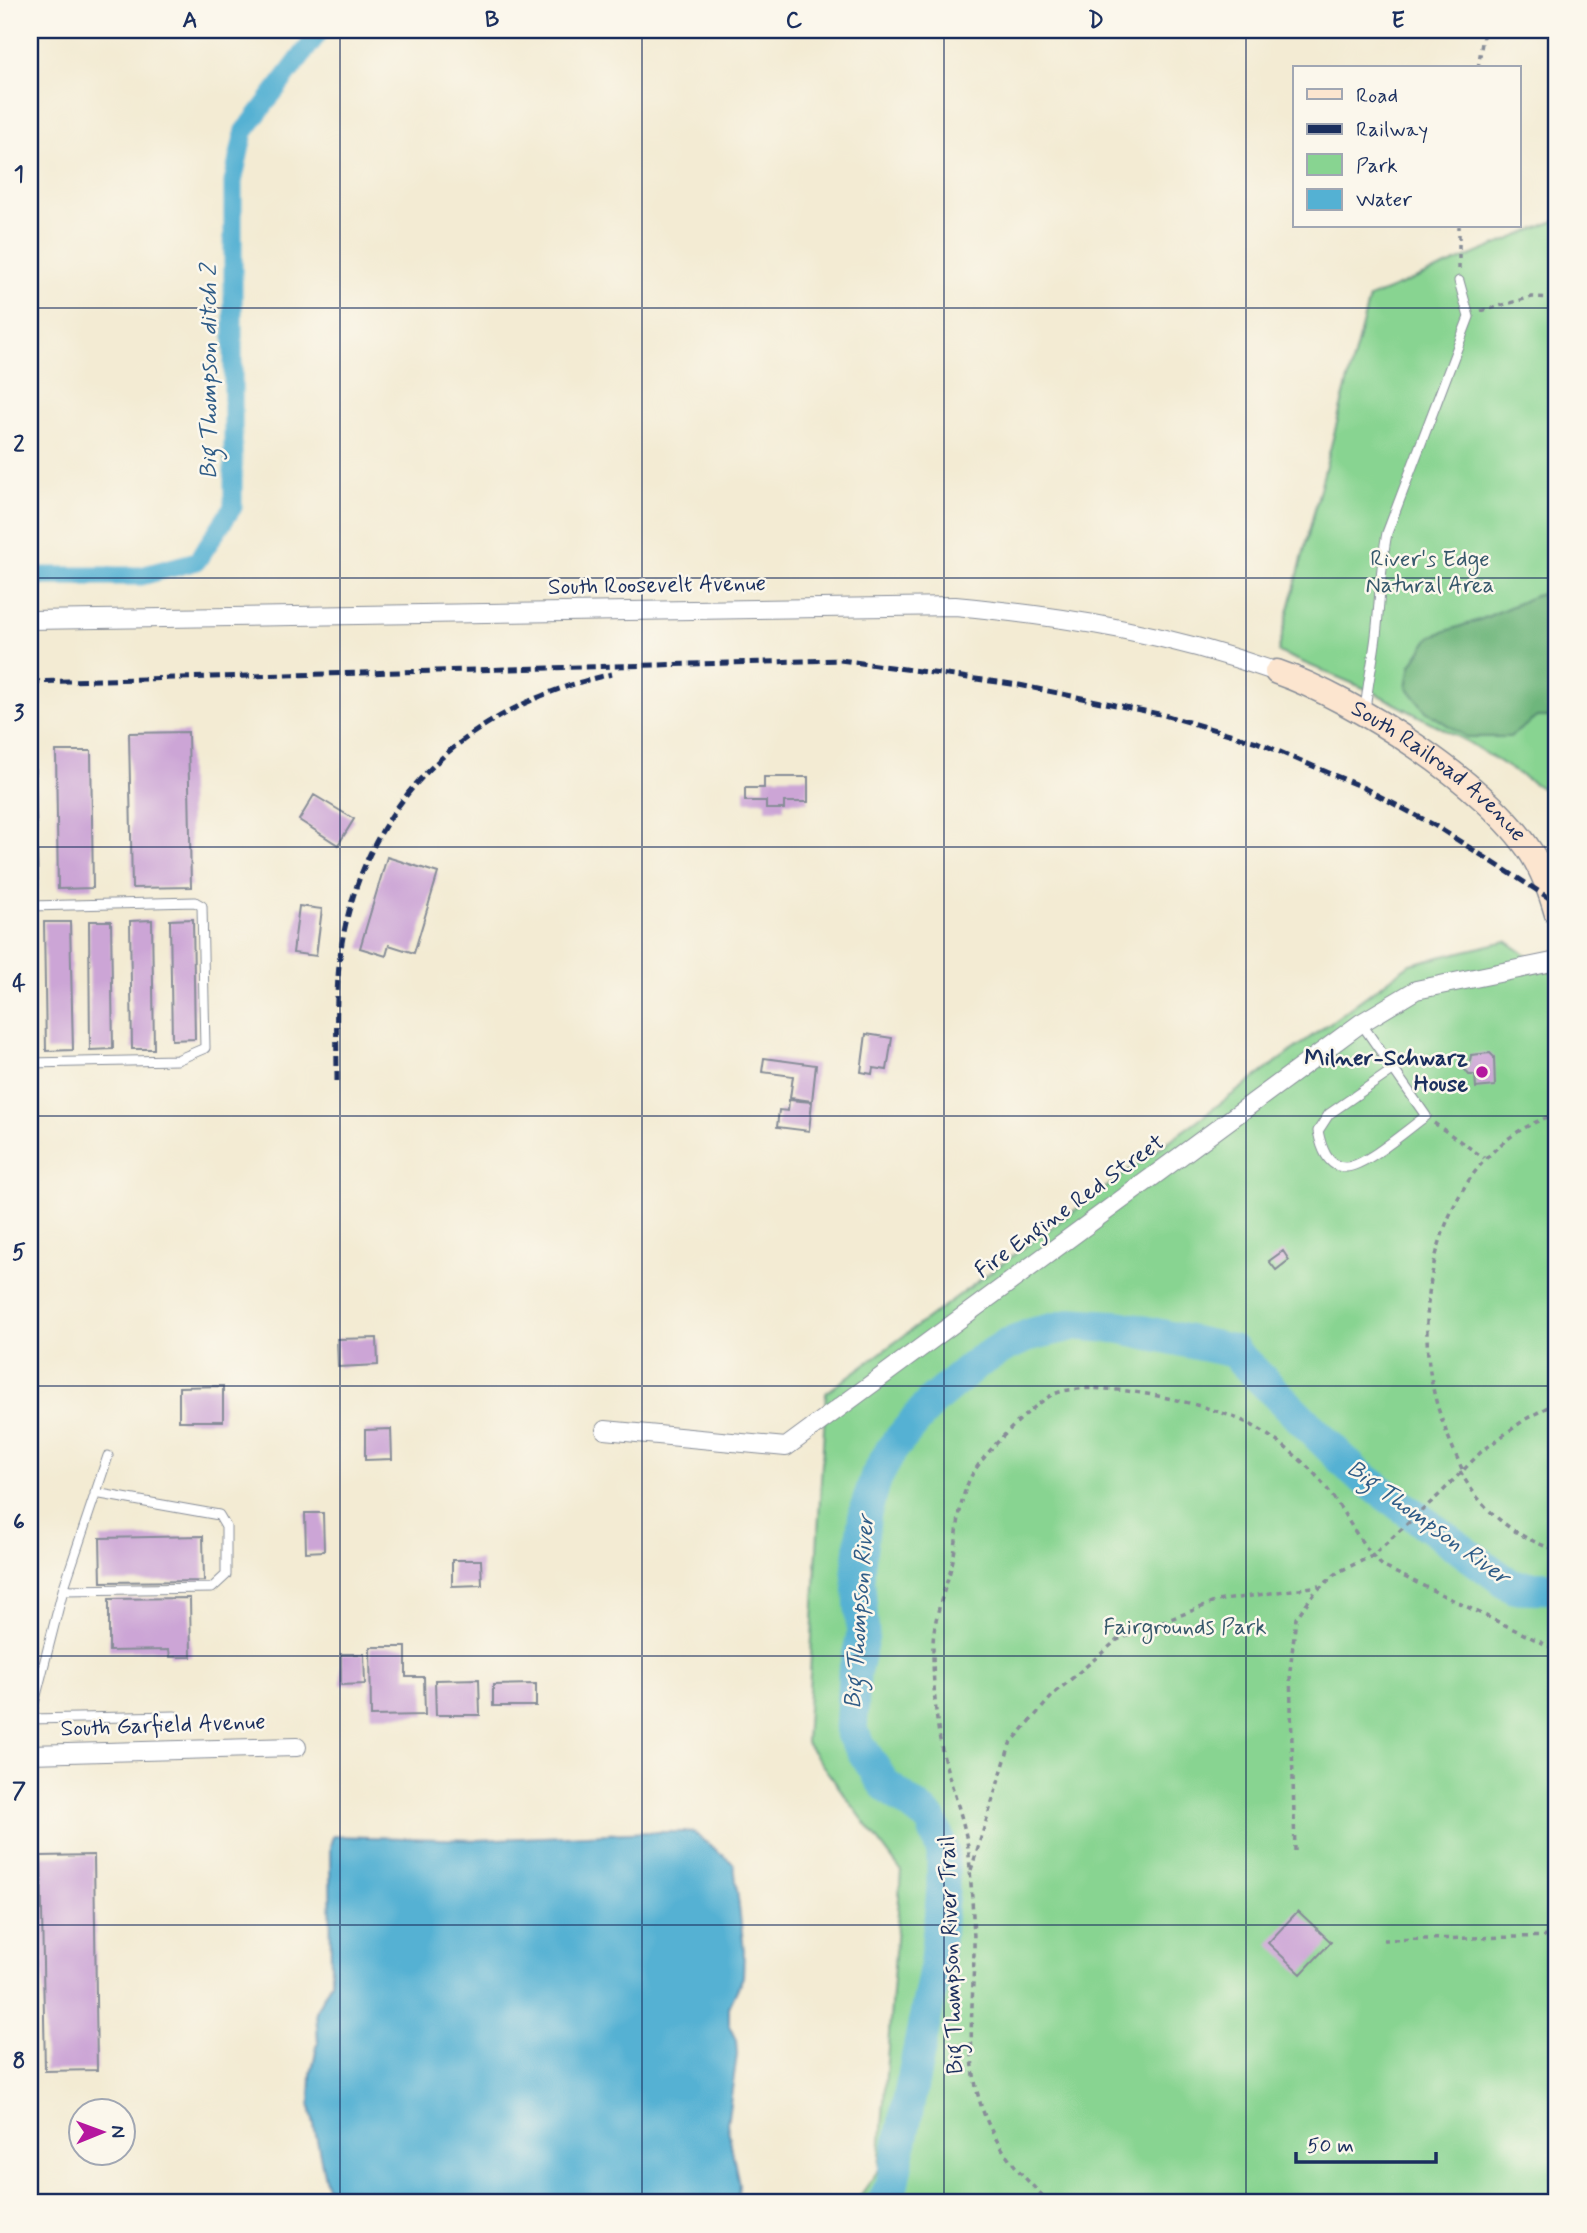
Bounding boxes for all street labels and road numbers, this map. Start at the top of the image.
street label: South Roosevelt Avenue [548,569,766,603]
street label: South Railroad Avenue [1345,694,1533,848]
street label: Fire Engine Red Street [969,1128,1172,1288]
street label: South Garfield Avenue [60,1707,266,1745]
street label: Big Thompson River Trail [933,1835,973,2075]

